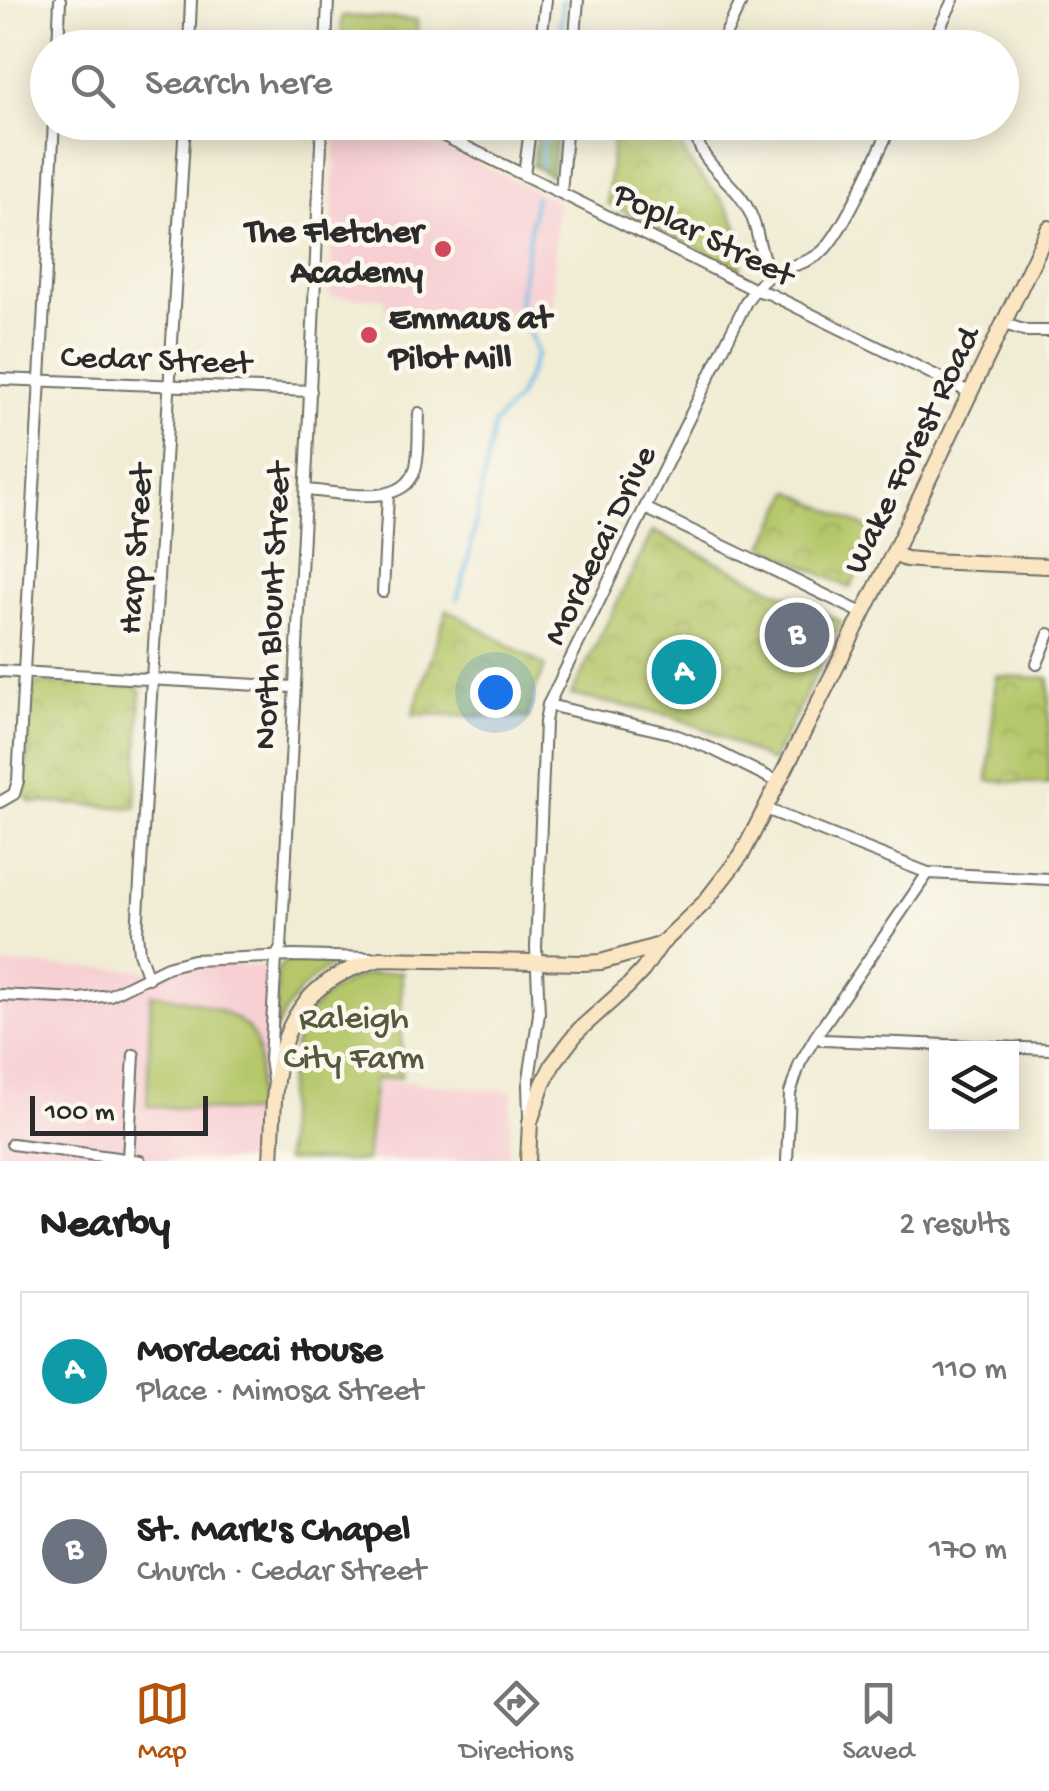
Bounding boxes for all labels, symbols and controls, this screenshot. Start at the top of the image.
search box [30,30,1019,140]
icon: search [65,58,120,113]
text: Search here [145,63,332,107]
street label: Poplar Street [605,175,802,299]
place label: The Fletcher Academy [242,214,427,295]
marker: The Fletcher Academy [432,238,454,260]
place label: Emmaus at Pilot Mill [387,300,555,381]
street label: Wake Forest Road [836,319,993,582]
marker: Emmaus at Pilot Mill [358,324,380,346]
street label: Cedar Street [60,339,255,386]
street label: Mordecai Drive [536,439,668,653]
street label: North Blount Street [246,459,303,751]
street label: Harp Street [112,460,165,636]
pin: B [764,598,830,672]
pin: A [652,634,716,710]
your location [470,667,521,718]
park label: Raleigh City Farm [284,1000,425,1081]
map controls [929,1041,1019,1131]
button: layers [929,1041,1019,1131]
scale bar [30,1091,208,1136]
text: 100 m [45,1097,115,1130]
text: Nearby [40,1202,170,1251]
text: 2 results [899,1207,1009,1245]
text: Mordecai House [137,1330,383,1374]
text: A [65,1352,84,1390]
text: 110 m [933,1352,1007,1390]
text: Place · Mimosa Street [137,1374,423,1412]
text: St. Mark's Chapel [137,1510,410,1554]
text: B [66,1532,83,1570]
text: 170 m [929,1532,1007,1570]
text: Church · Cedar Street [137,1554,426,1592]
tab: Map [135,1676,190,1769]
tab: Directions [459,1676,573,1769]
tab: Saved [842,1676,914,1769]

